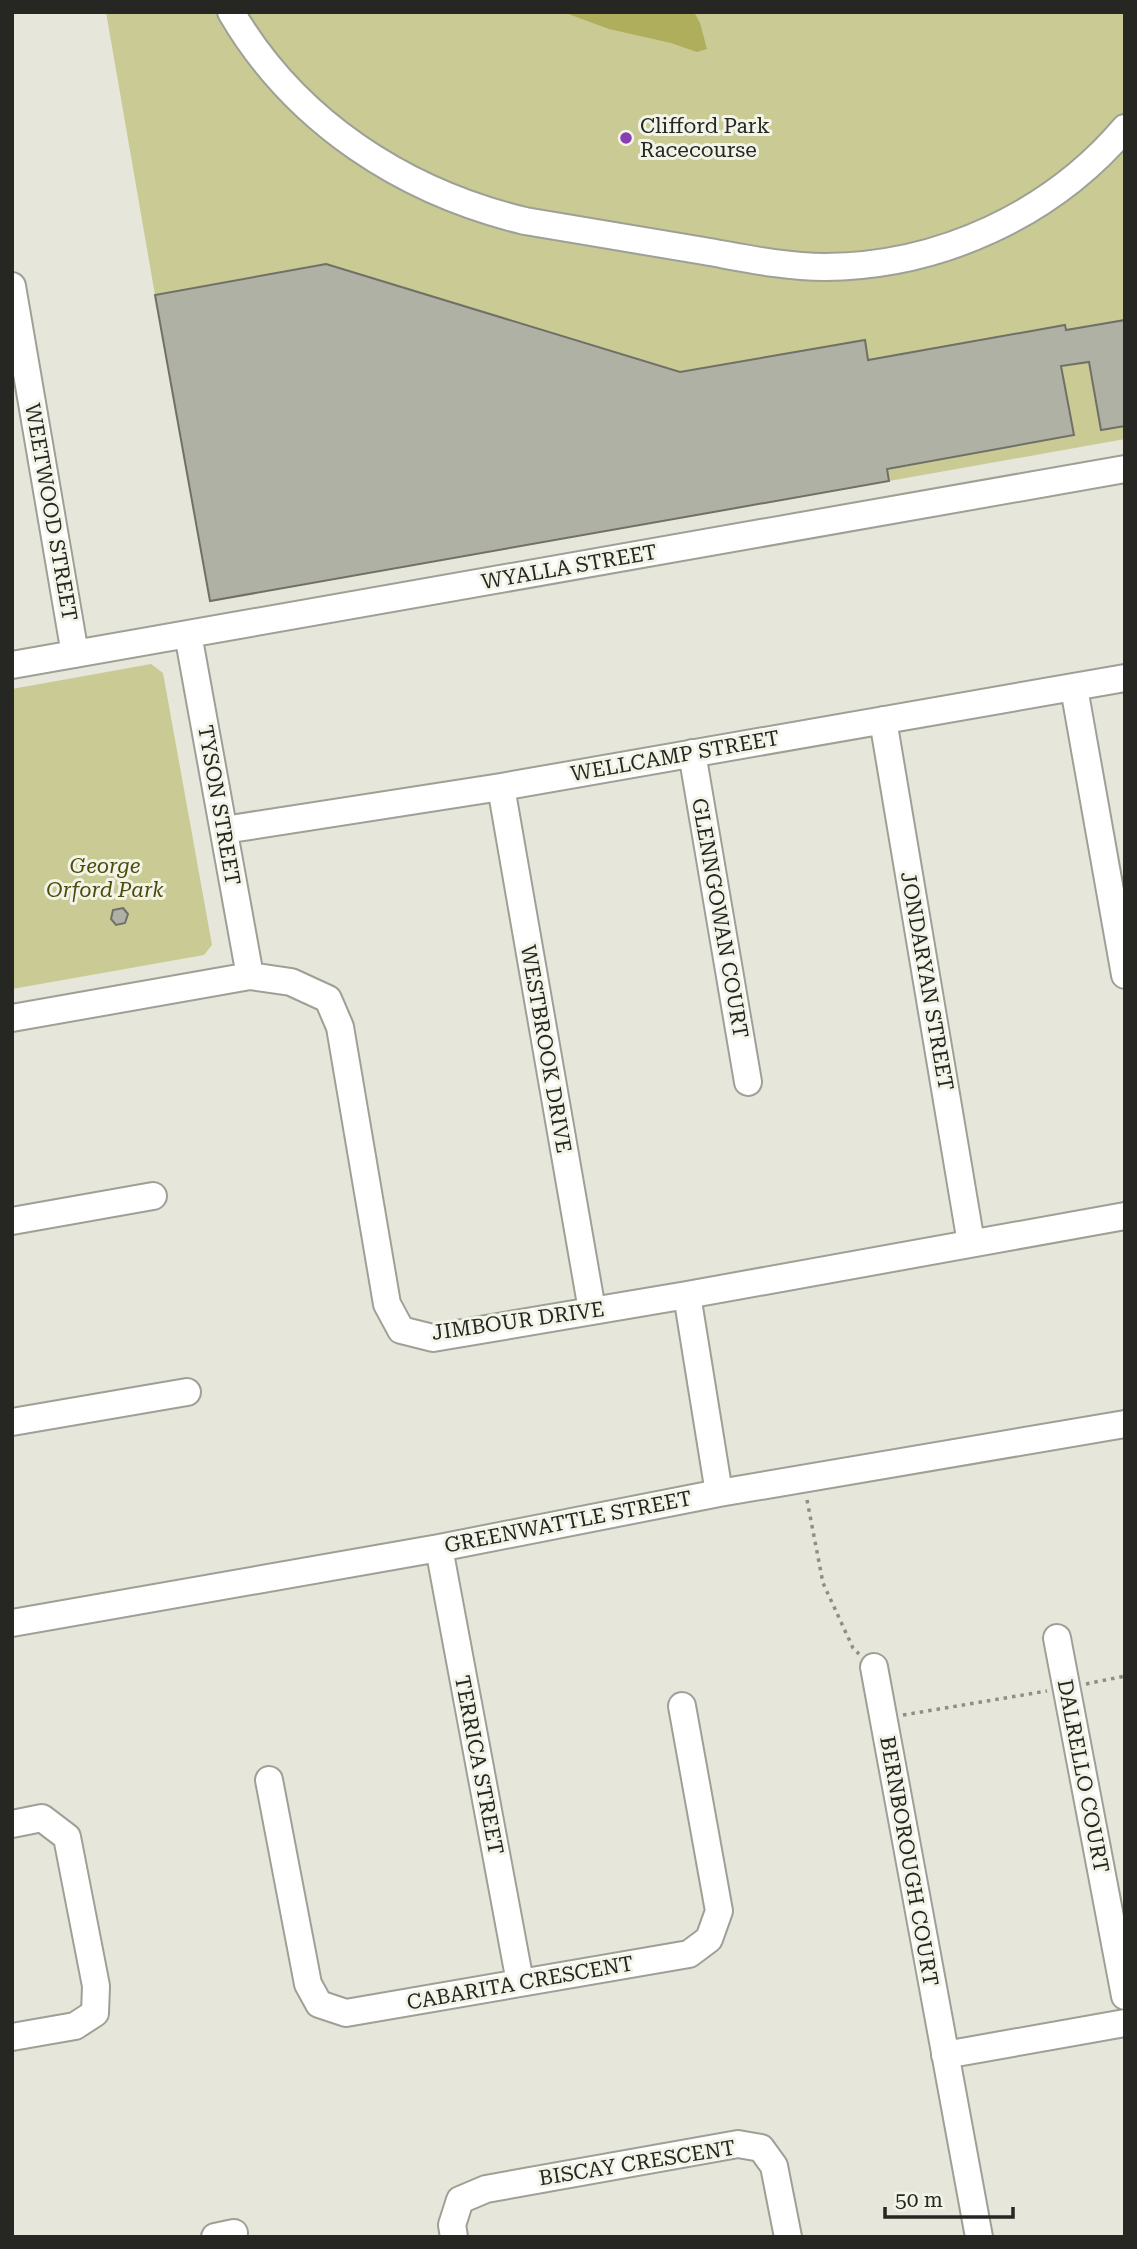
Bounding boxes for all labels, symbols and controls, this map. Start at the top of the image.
place label: Clifford Park Racecourse [640,114,770,162]
marker: Clifford Park Racecourse [618,130,634,146]
street label: WEETWOOD STREET [20,401,82,623]
street label: WYALLA STREET [479,540,659,594]
street label: TYSON STREET [193,723,245,887]
street label: WELLCAMP STREET [569,726,781,786]
street label: GLENNGOWAN COURT [687,796,753,1040]
park label: George Orford Park [46,854,164,902]
street label: JONDARYAN STREET [896,870,958,1092]
street label: WESTBROOK DRIVE [516,943,576,1155]
street label: JIMBOUR DRIVE [430,1297,606,1345]
street label: GREENWATTLE STREET [442,1486,694,1558]
street label: TERRICA STREET [450,1673,508,1857]
street label: DALRELLO COURT [1052,1677,1114,1875]
street label: BERNBOROUGH COURT [875,1734,943,1988]
street label: CABARITA CRESCENT [405,1951,635,2015]
street label: BISCAY CRESCENT [537,2136,737,2190]
scale bar [885,2176,1013,2220]
text: 50 m [895,2188,943,2212]

